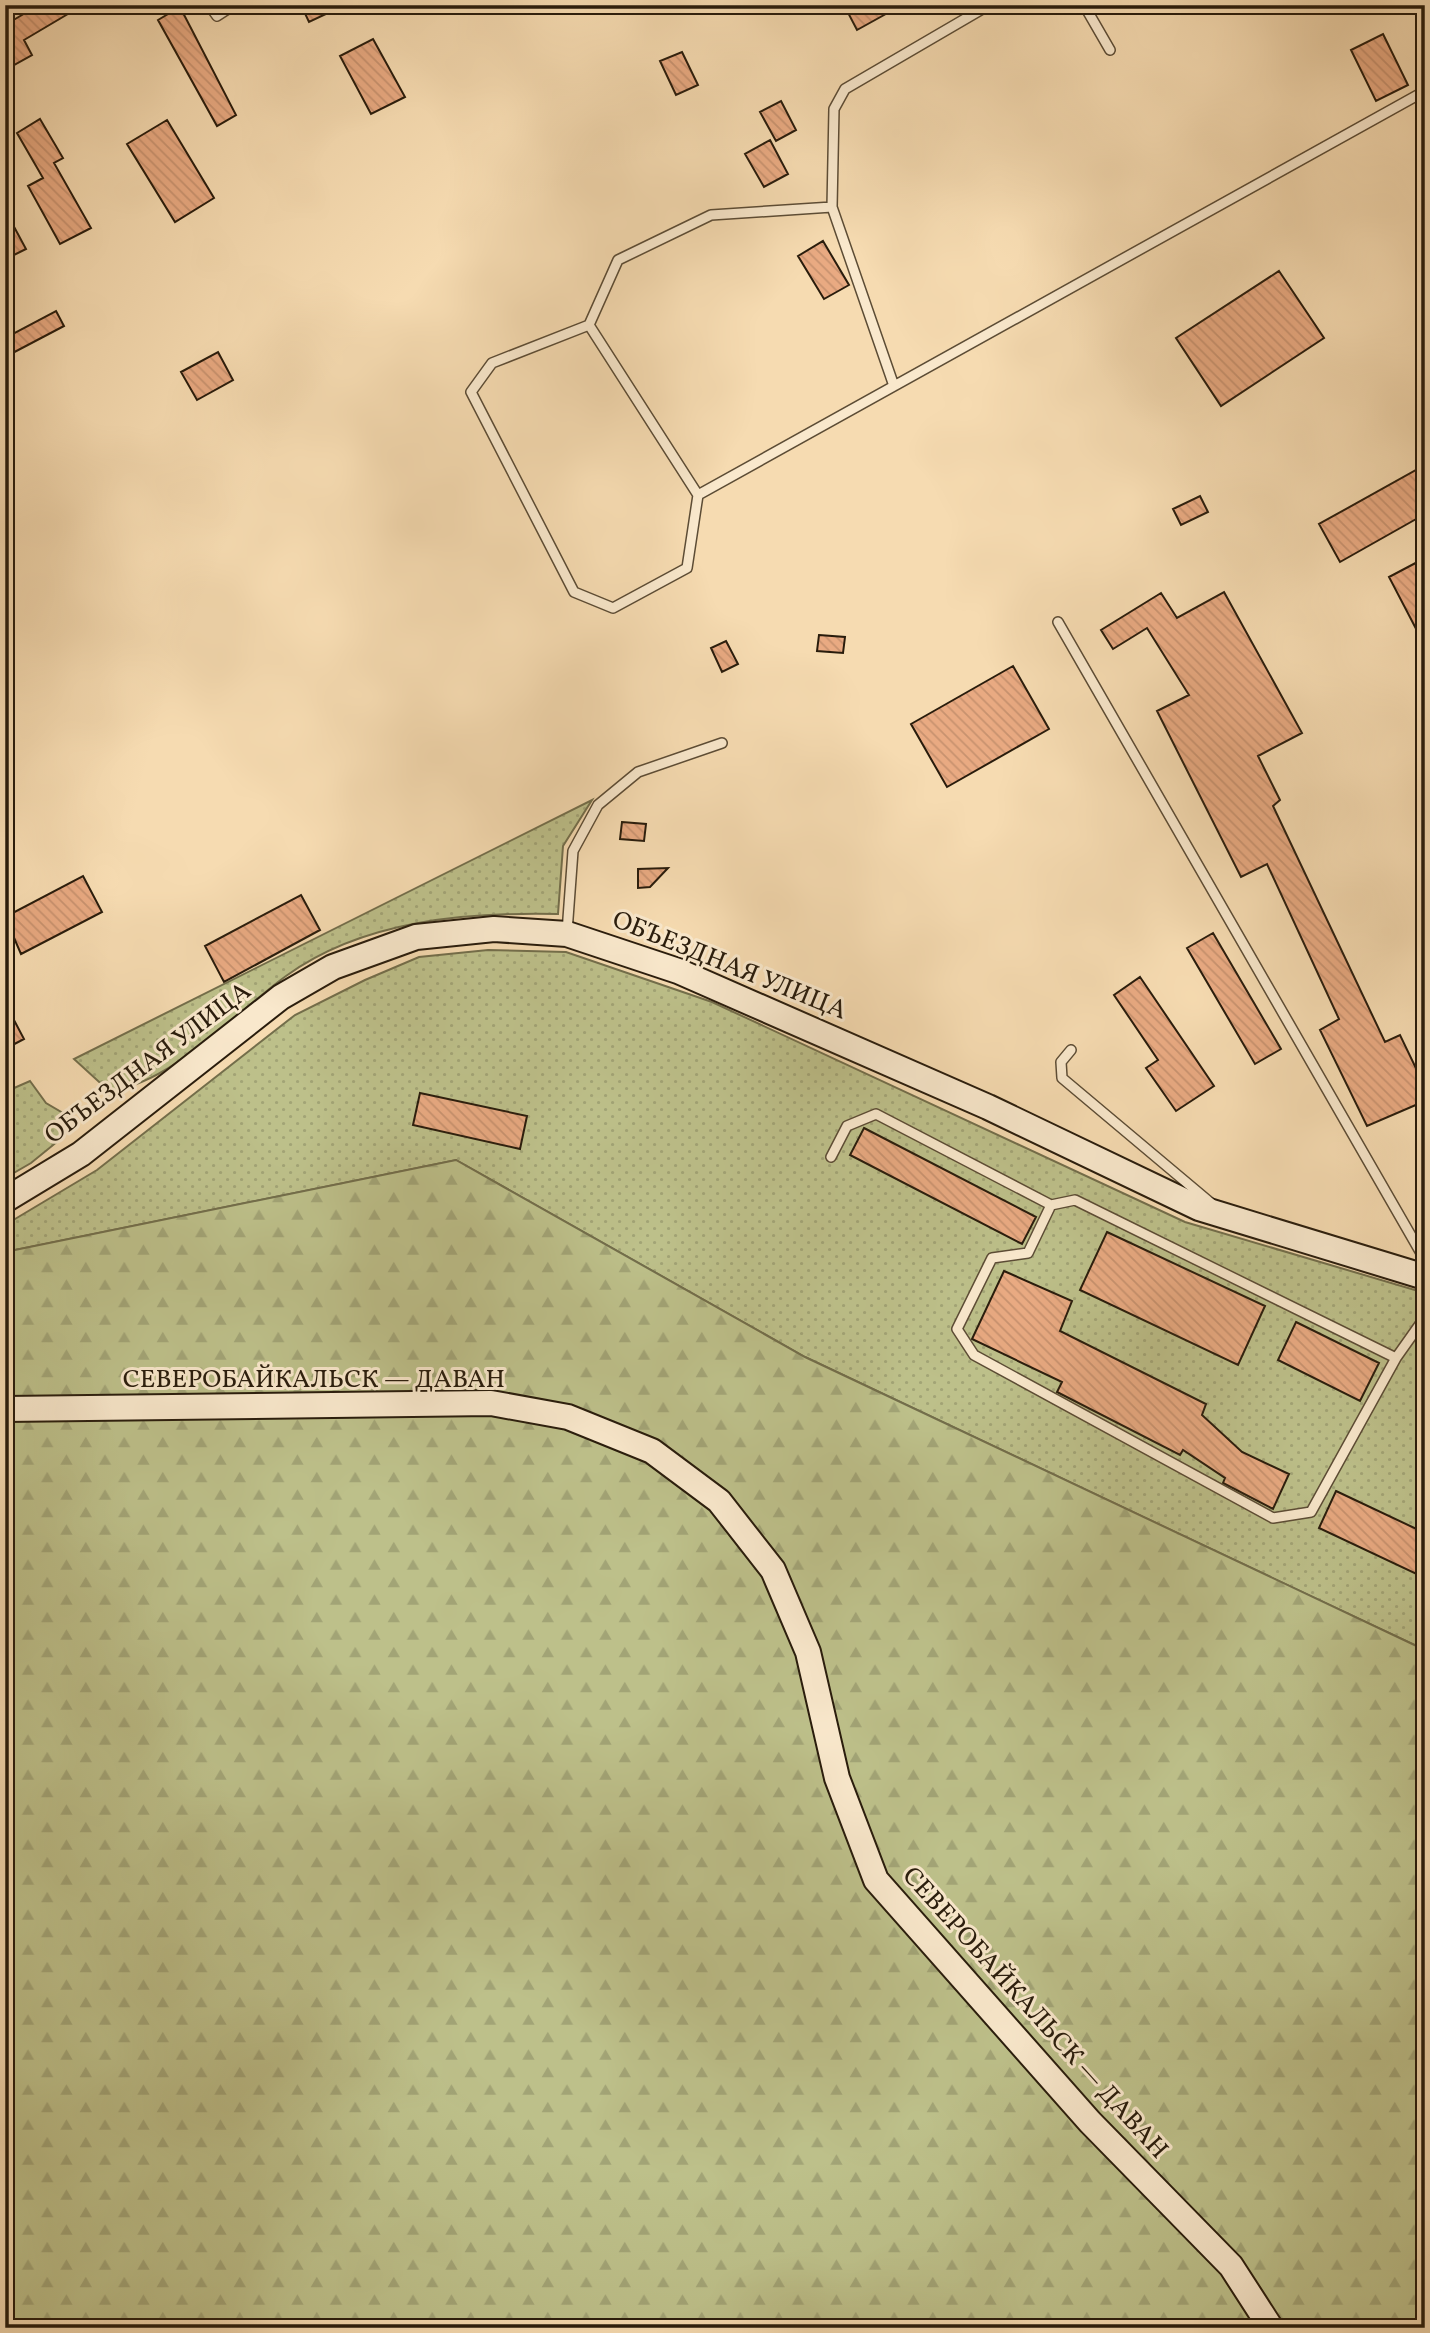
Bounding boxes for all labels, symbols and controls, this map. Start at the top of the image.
street label: ОБЪЕЗДНАЯ УЛИЦА [607,902,852,1029]
street label: ОБЪЕЗДНАЯ УЛИЦА [37,974,259,1153]
street label: СЕВЕРОБАЙКАЛЬСК — ДАВАН [123,1362,505,1398]
street label: СЕВЕРОБАЙКАЛЬСК — ДАВАН [893,1859,1176,2167]

